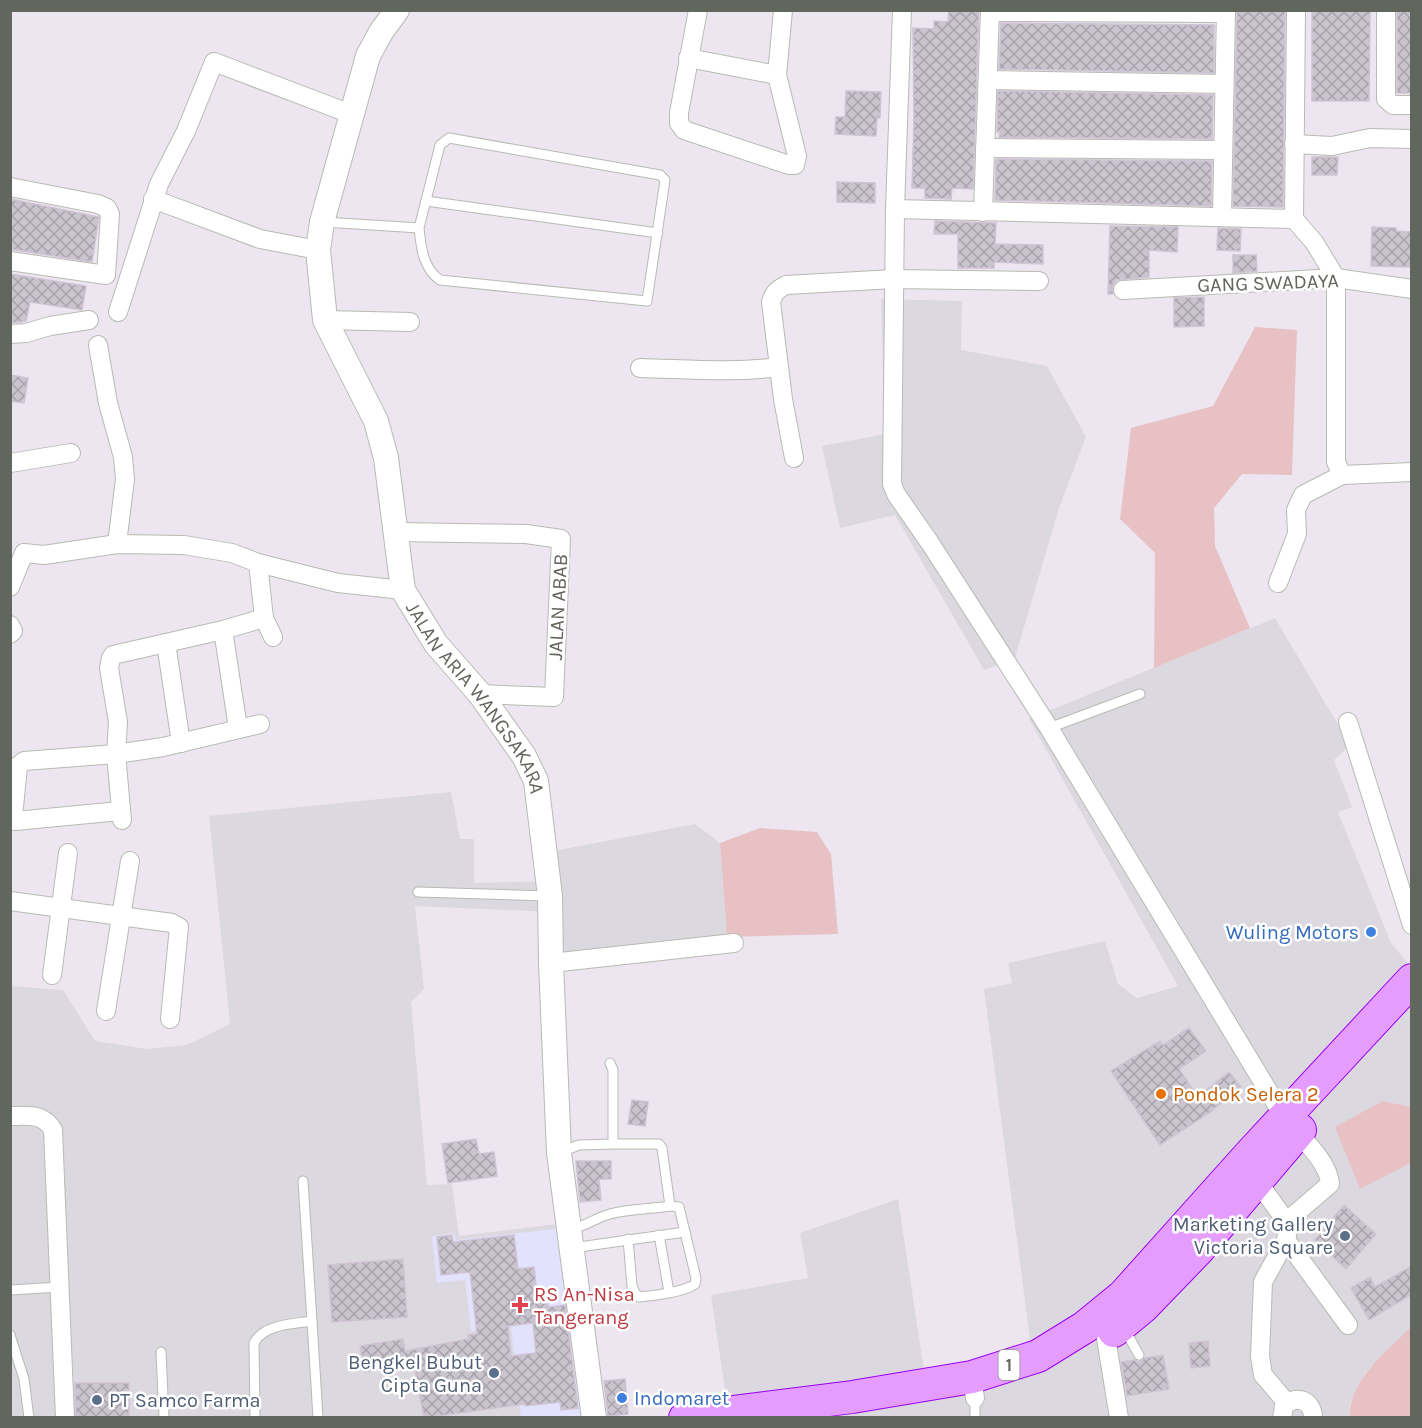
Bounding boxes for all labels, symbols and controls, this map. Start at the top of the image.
street label: GANG SWADAYA [1197,269,1339,297]
street label: JALAN ABAB [544,553,572,661]
street label: JALAN ARIA WANGSAKARA [401,597,549,795]
place label: Wuling Motors [1226,921,1359,944]
marker: Wuling Motors [1364,925,1378,939]
place label: Pondok Selera 2 [1173,1083,1319,1106]
marker: Pondok Selera 2 [1154,1087,1168,1101]
place label: Marketing Gallery Victoria Square [1173,1213,1333,1259]
marker: Marketing Gallery Victoria Square [1338,1229,1352,1243]
place label: RS An-Nisa Tangerang [534,1283,635,1329]
marker: RS An-Nisa Tangerang [511,1296,529,1314]
road number: 1 [998,1350,1020,1380]
place label: Bengkel Bubut Cipta Guna [348,1351,482,1397]
marker: Bengkel Bubut Cipta Guna [487,1366,501,1380]
place label: Indomaret [634,1387,730,1410]
place label: PT Samco Farma [109,1389,261,1412]
marker: Indomaret [615,1391,629,1405]
marker: PT Samco Farma [90,1393,104,1407]

